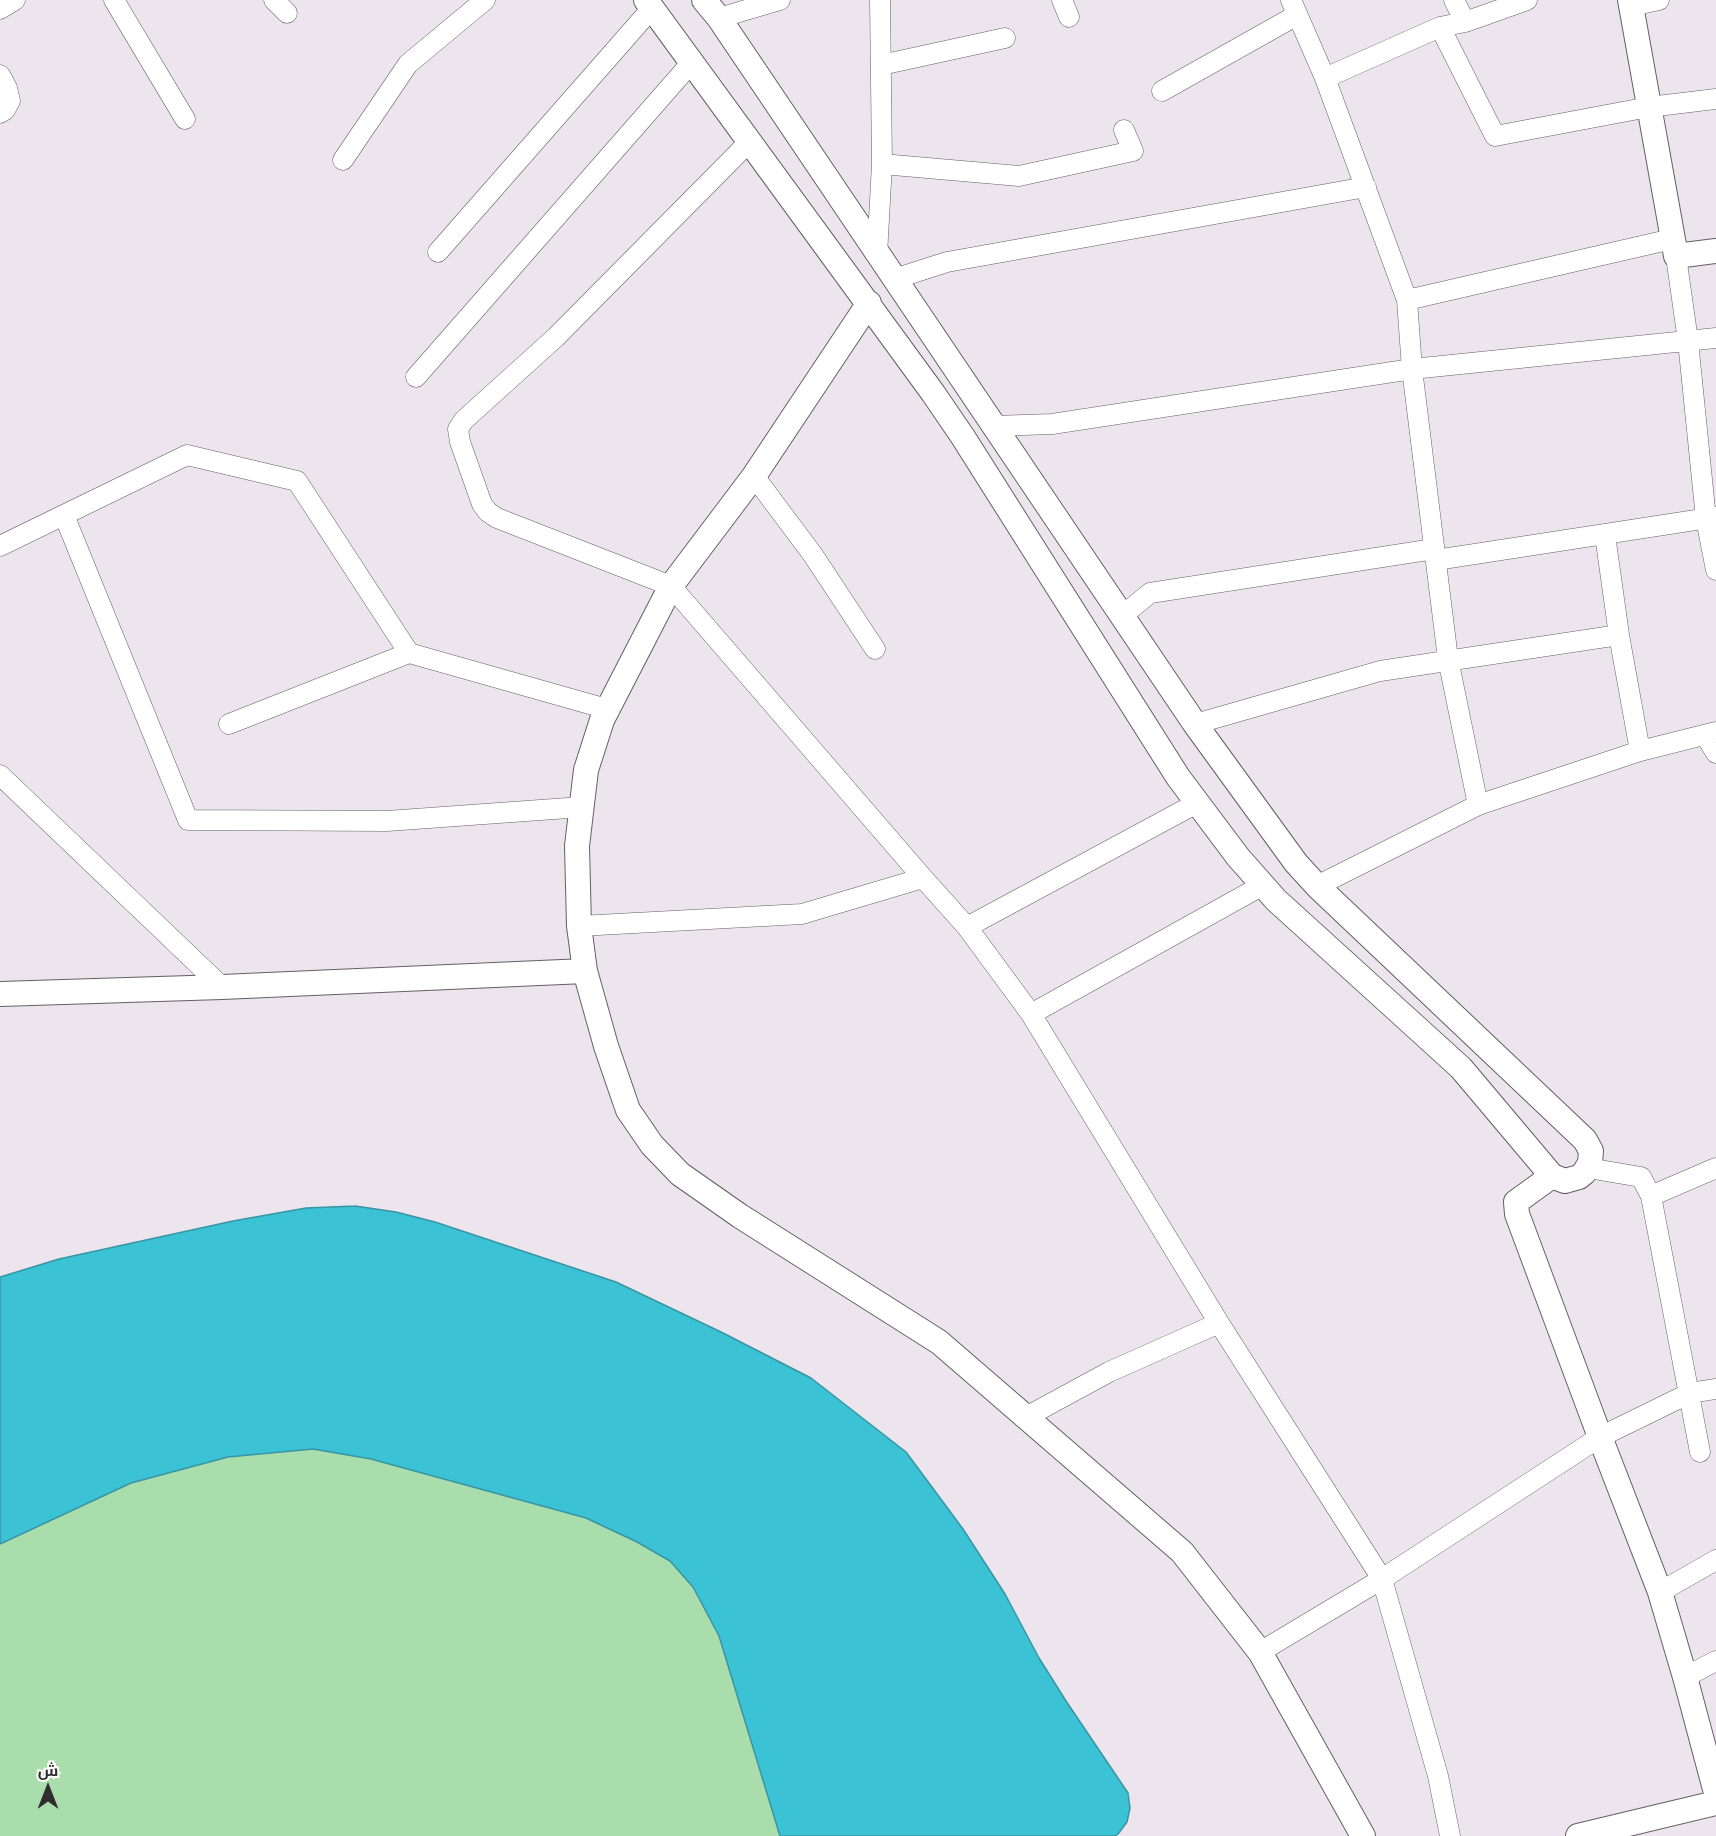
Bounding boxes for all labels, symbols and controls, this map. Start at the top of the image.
north arrow [18,1758,78,1818]
text: ش [38,1760,58,1780]

